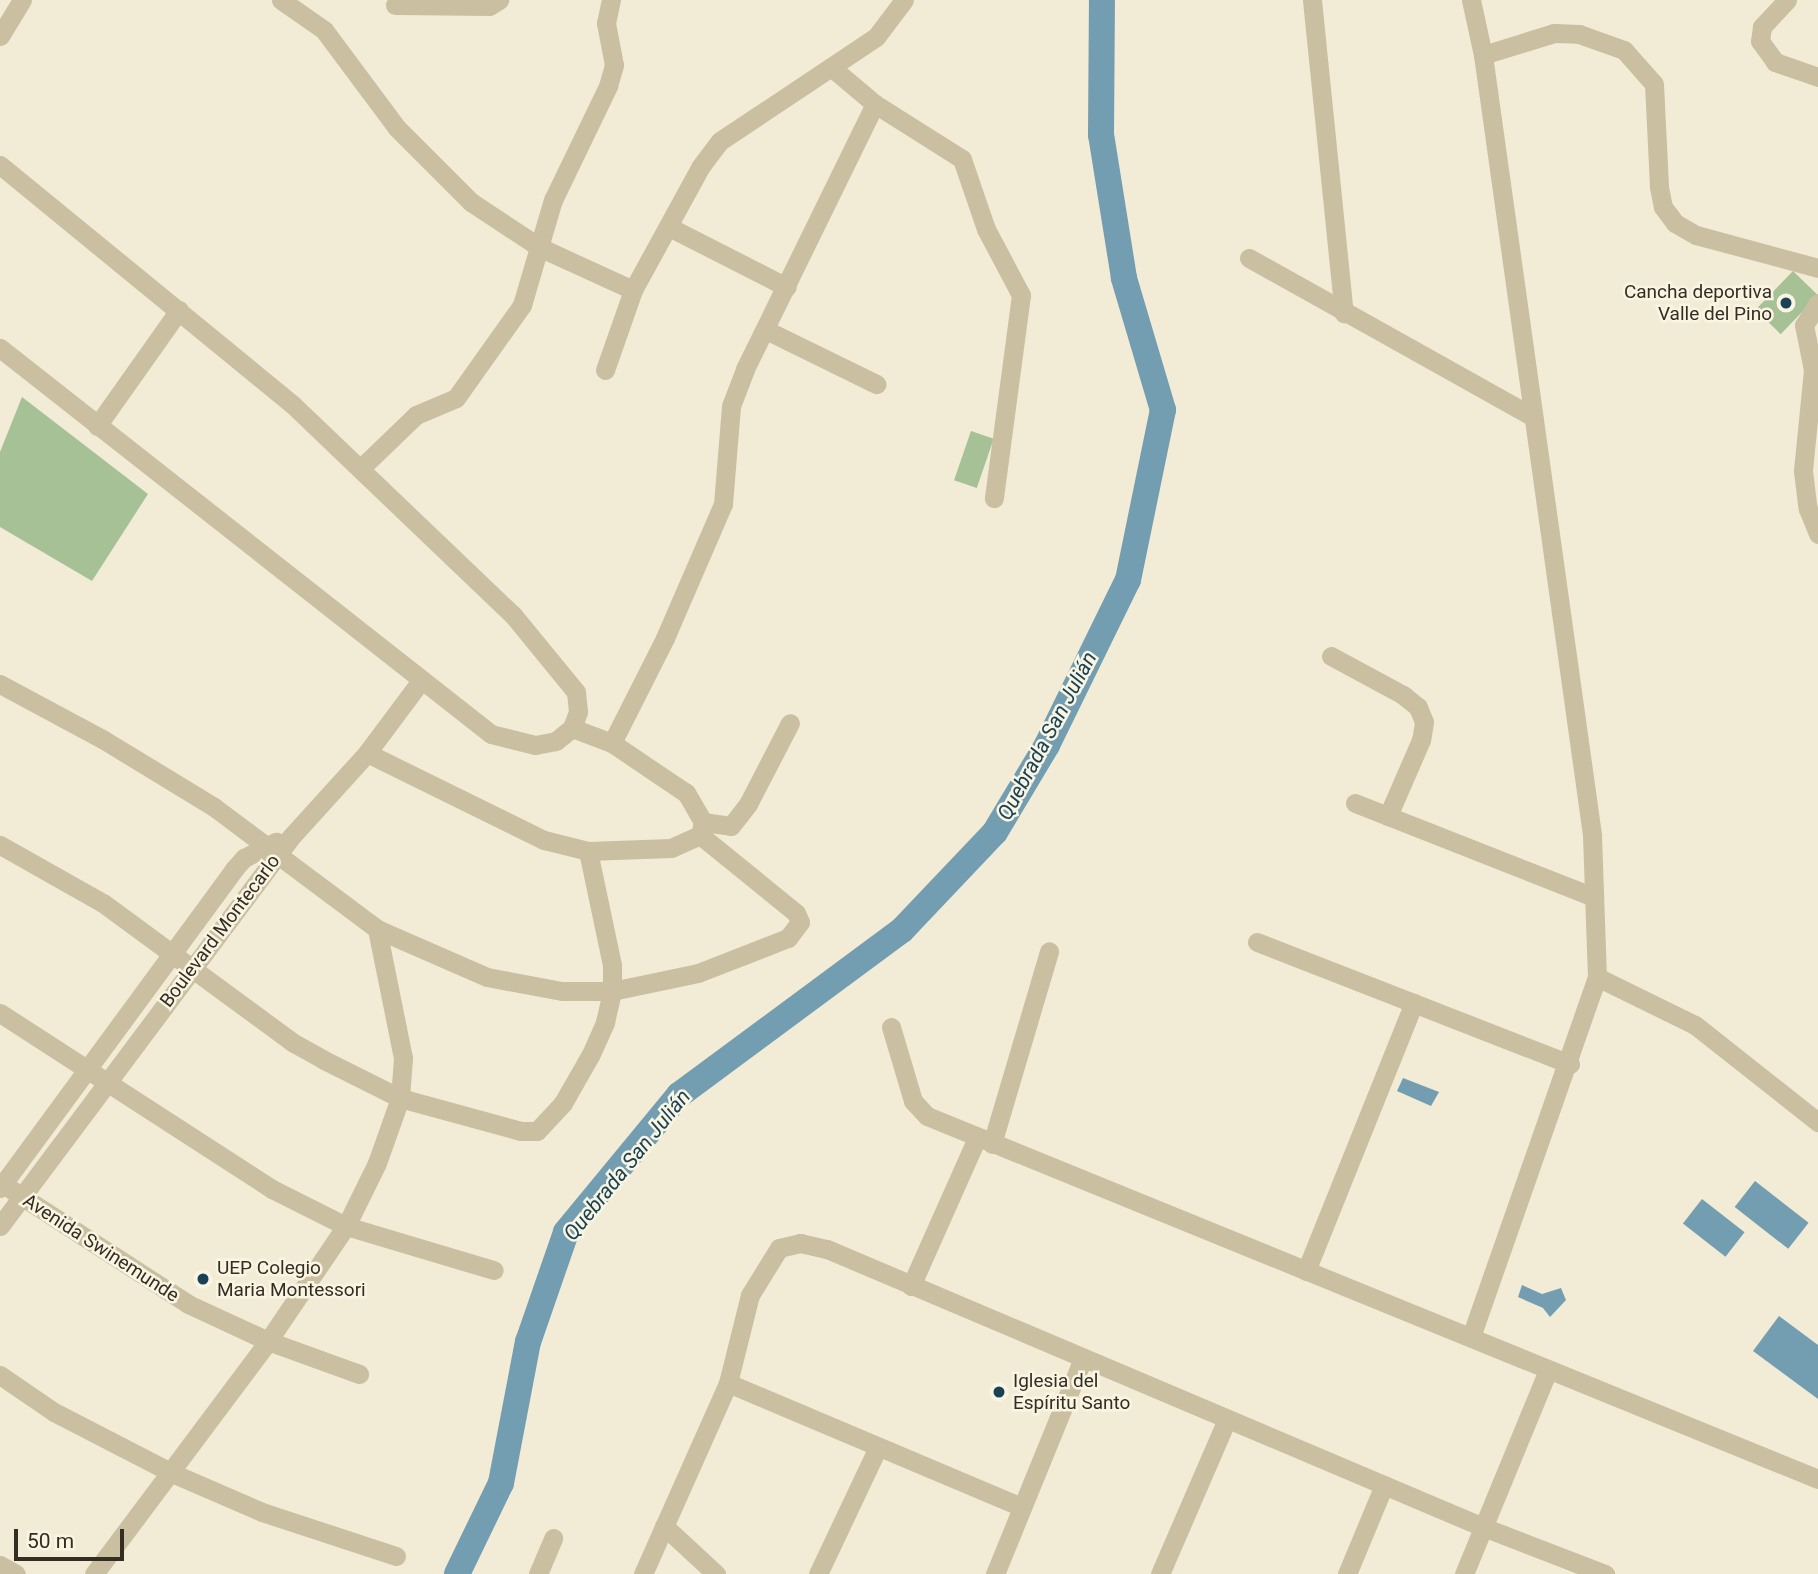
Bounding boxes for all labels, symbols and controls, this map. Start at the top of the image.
place label: Cancha deportiva Valle del Pino [1624,281,1772,325]
marker: Cancha deportiva Valle del Pino [1778,295,1794,311]
water label: Quebrada San Julián [992,647,1102,825]
street label: Boulevard Montecarlo [155,850,285,1012]
water label: Quebrada San Julián [558,1084,696,1246]
street label: Avenida Swinemunde [19,1189,183,1307]
place label: UEP Colegio Maria Montessori [217,1257,366,1301]
marker: UEP Colegio Maria Montessori [195,1271,211,1287]
place label: Iglesia del Espíritu Santo [1013,1370,1130,1414]
marker: Iglesia del Espíritu Santo [991,1384,1007,1400]
scale bar [18,1514,128,1558]
text: 50 m [27,1529,74,1553]

